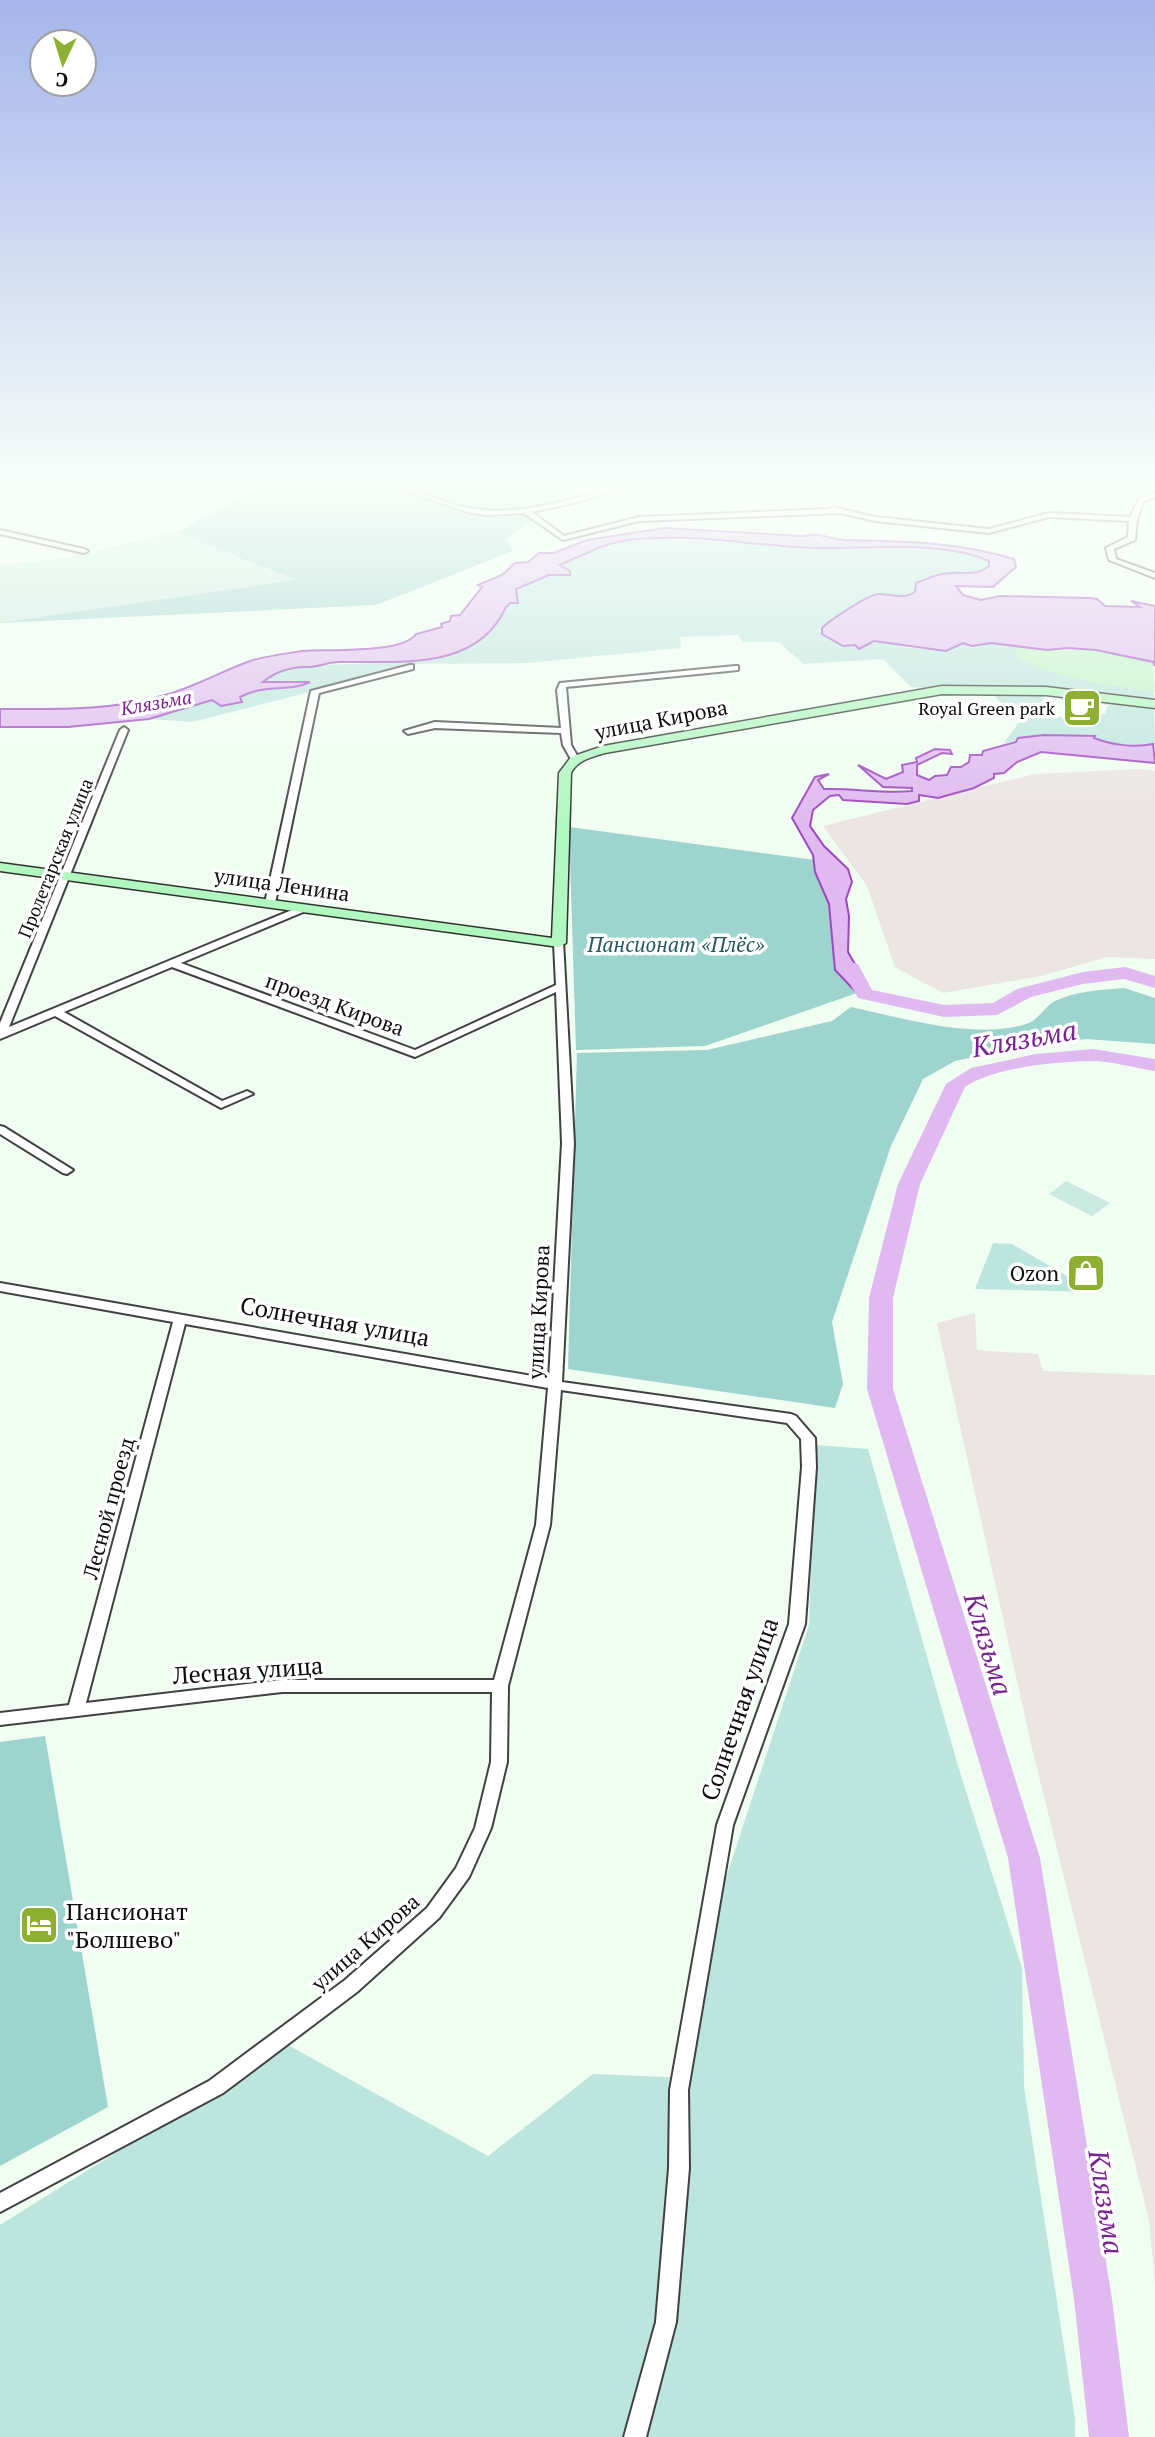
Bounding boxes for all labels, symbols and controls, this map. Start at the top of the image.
north arrow [28,28,98,98]
text: С [55,68,69,93]
water label: Клязьма [117,683,194,721]
cafe icon: Royal Green park [1061,687,1103,729]
street label: улица Кирова [591,692,730,746]
place label: Royal Green park [918,696,1056,720]
street label: Пролетарская улица [12,775,98,941]
street label: улица Ленина [212,861,352,907]
park label: Пансионат «Плёс» [586,930,765,958]
street label: проезд Кирова [262,966,409,1042]
water label: Клязьма [968,1011,1079,1066]
street label: улица Кирова [520,1244,556,1381]
shop icon: Ozon [1065,1252,1107,1294]
place label: Ozon [1010,1259,1060,1287]
street label: Солнечная улица [238,1289,432,1353]
street label: Лесной проезд [75,1434,140,1583]
water label: Клязьма [956,1587,1022,1700]
street label: Солнечная улица [693,1613,785,1805]
street label: Лесная улица [171,1649,324,1691]
street label: улица Кирова [304,1887,425,1997]
place label: Пансионат "Болшево" [66,1895,188,1955]
hotel icon: Пансионат "Болшево" [18,1904,60,1946]
water label: Клязьма [1080,2146,1134,2257]

